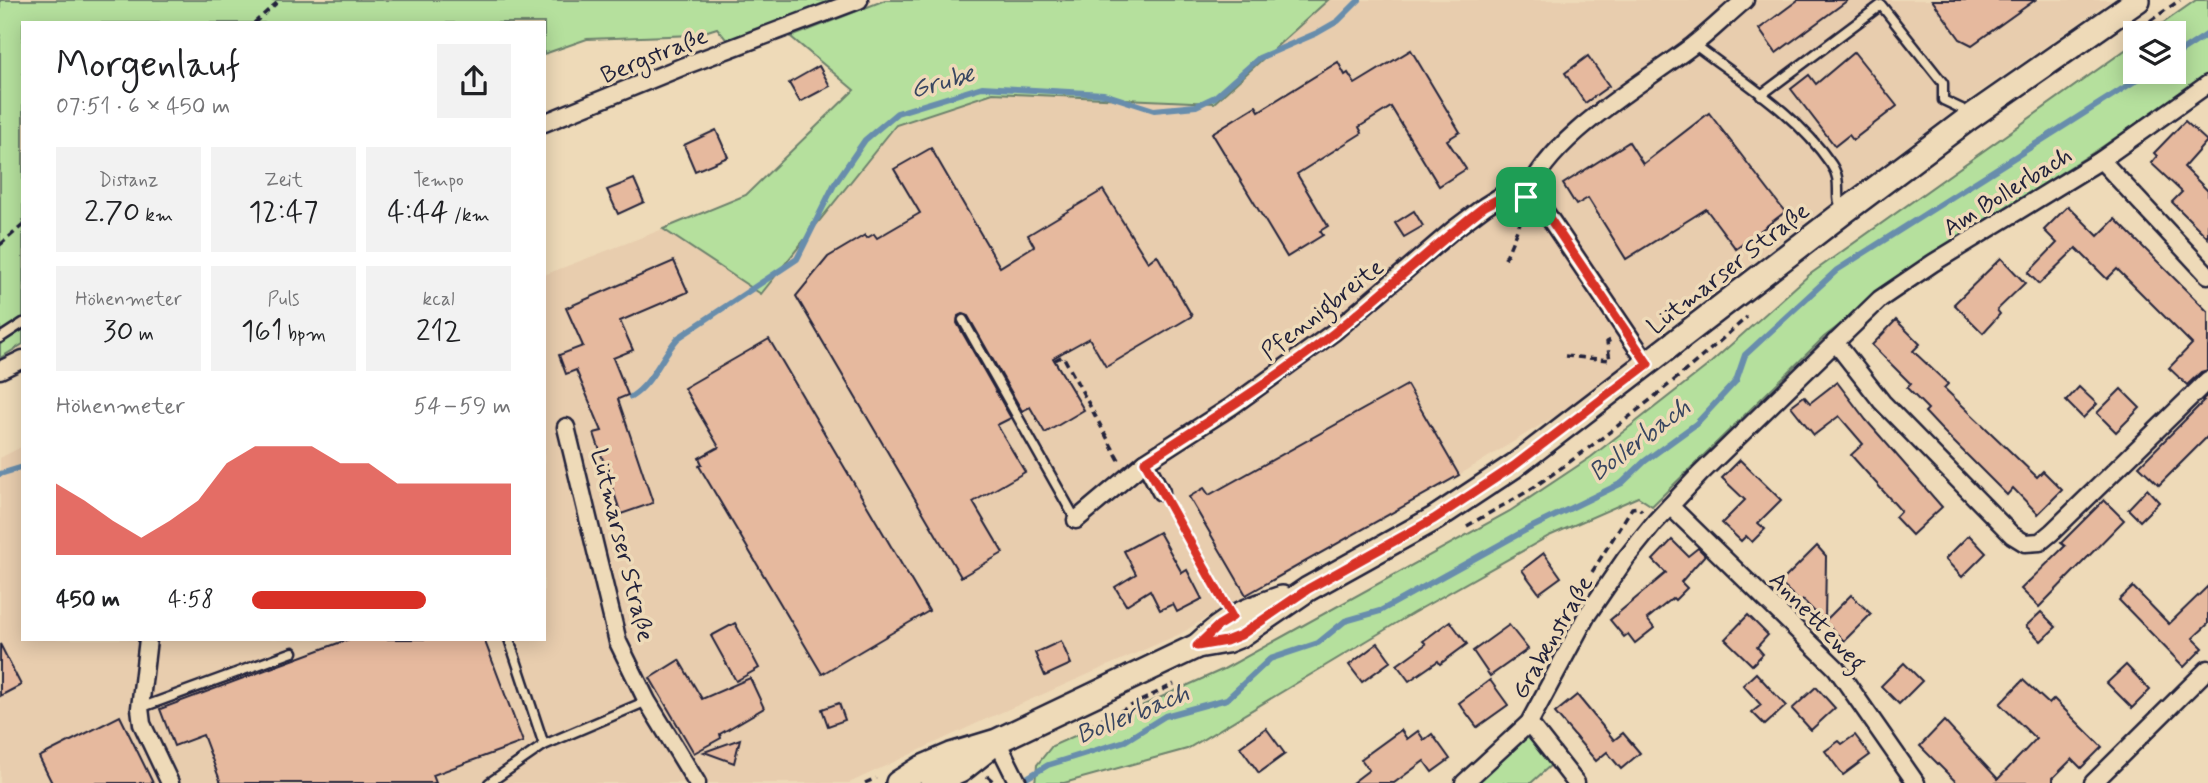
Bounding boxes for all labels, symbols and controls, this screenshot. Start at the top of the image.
street label: Bergstraße [596,21,714,94]
map controls [2123,21,2186,84]
button: layers [2123,21,2186,84]
text: Morgenlauf [56,41,240,90]
button: share [437,44,511,118]
water label: Grube [907,58,980,108]
text: 07:51 · 6 × 450 m [56,92,230,122]
street label: Am Bollerbach [1937,140,2078,244]
pin [1496,167,1556,227]
text: Distanz [99,168,158,193]
text: Zeit [264,168,303,193]
text: Tempo [413,168,464,193]
icon: arrive [1507,178,1545,216]
text: 2.70 [84,193,140,232]
text: 12:47 [249,193,318,232]
text: 4:44 [387,193,449,232]
street label: Lütmarser Straße [1641,196,1817,342]
text: km [140,203,173,228]
text: /km [449,203,490,228]
street label: Pfennigbreite [1255,252,1393,370]
text: Höhenmeter [75,287,182,312]
text: Puls [267,287,300,312]
text: kcal [423,287,454,312]
text: 30 [103,312,134,351]
text: 161 [241,312,283,351]
text: 212 [416,312,461,351]
text: m [134,322,154,347]
text: bpm [283,322,326,347]
water label: Bollerbach [1582,391,1698,490]
text: Höhenmeter [56,392,185,422]
text: 54–59 m [414,392,511,422]
street label: Lütmarser Straße [583,446,661,645]
street label: Annetteweg [1759,566,1872,681]
street label: Grabenstraße [1506,570,1601,705]
text: 450 m [56,585,120,615]
text: 4:58 [168,585,214,615]
water label: Bollerbach [1071,677,1194,753]

